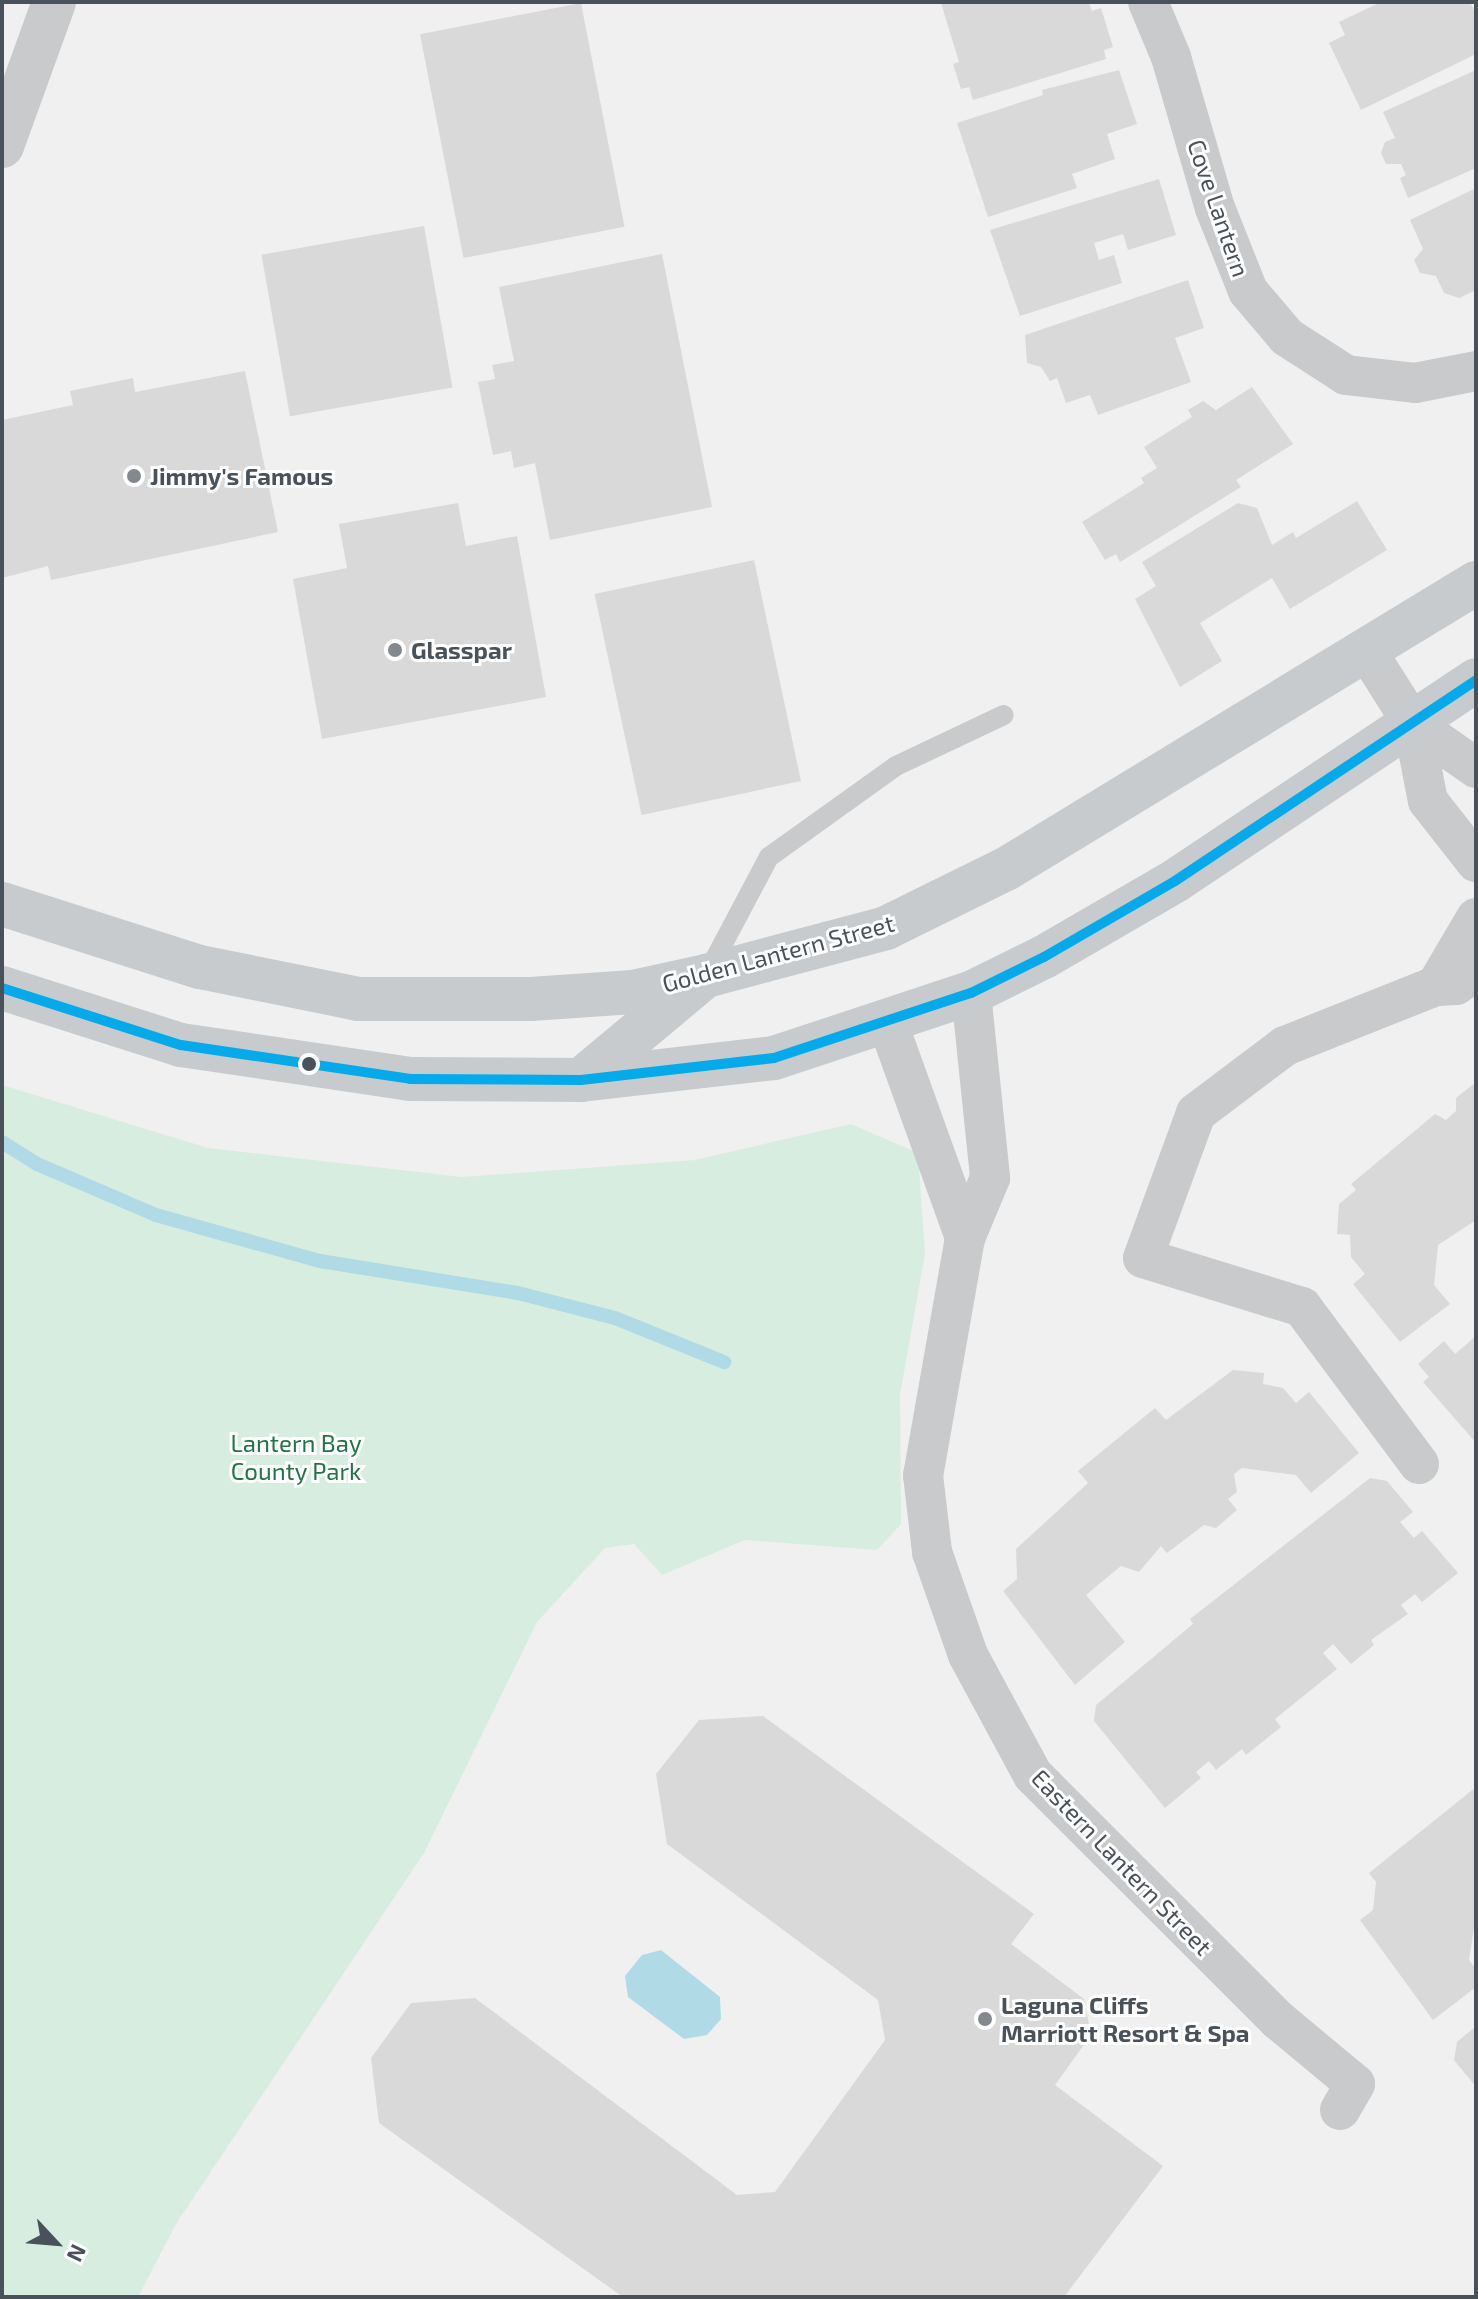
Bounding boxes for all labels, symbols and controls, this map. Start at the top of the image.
street label: Cove Lantern [1182,136,1256,280]
place label: Jimmy's Famous [150,462,333,490]
marker: Jimmy's Famous [125,467,143,485]
place label: Glasspar [411,636,512,664]
marker: Glasspar [386,641,404,659]
street label: Golden Lantern Street [659,908,897,998]
unlabelled marker [301,1056,317,1072]
park label: Lantern Bay County Park [230,1429,362,1485]
street label: Eastern Lantern Street [1026,1763,1218,1961]
place label: Laguna Cliffs Marriott Resort & Spa [1001,1991,1250,2047]
marker: Laguna Cliffs Marriott Resort & Spa [976,2010,994,2028]
north arrow [16,2203,96,2283]
text: N [62,2241,93,2266]

